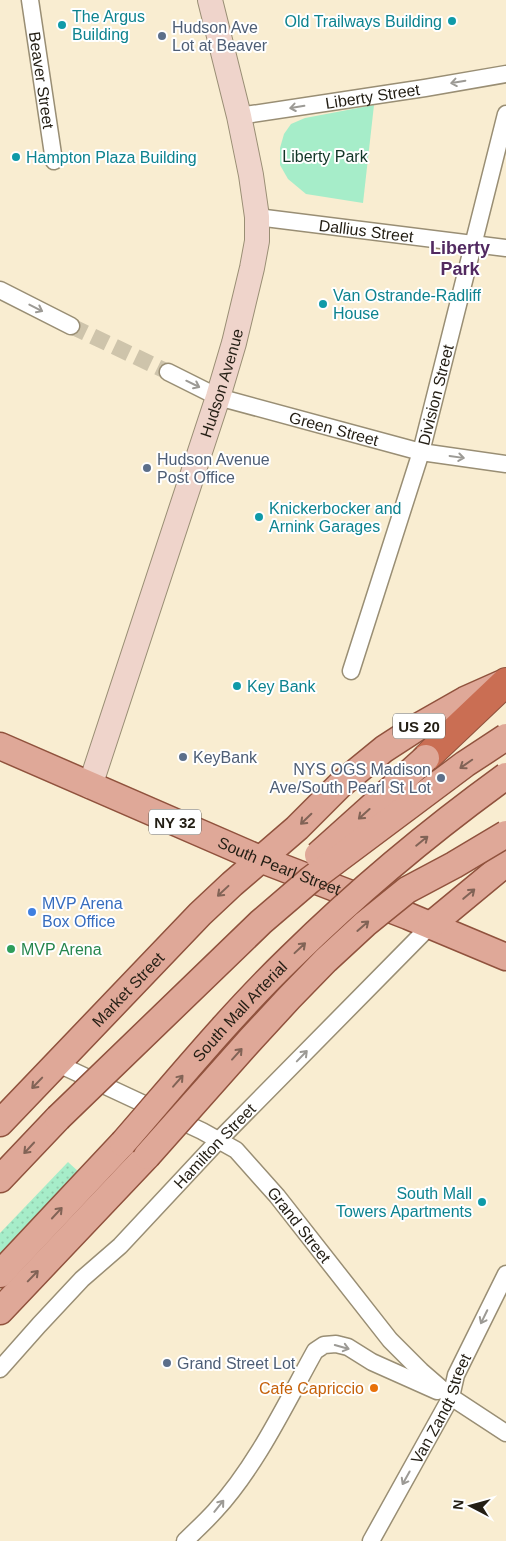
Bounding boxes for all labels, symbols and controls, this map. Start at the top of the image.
place label: The Argus Building [72,8,145,43]
place label: Old Trailways Building [285,13,442,30]
marker: Old Trailways Building [446,15,458,27]
marker: The Argus Building [56,19,68,31]
place label: Hudson Ave Lot at Beaver [172,19,268,54]
street label: Beaver Street [26,30,58,130]
marker: Hudson Ave Lot at Beaver [156,30,168,42]
one-way arrow [450,78,466,88]
street label: Liberty Street [324,80,421,111]
one-way arrow [290,103,306,113]
park label: Liberty Park [282,148,369,165]
place label: Hampton Plaza Building [26,149,197,166]
marker: Hampton Plaza Building [10,151,22,163]
street label: Dallius Street [318,216,415,245]
district label: Liberty Park [430,238,490,279]
place label: Van Ostrande-Radliff House [333,287,481,322]
marker: Van Ostrande-Radliff House [317,298,329,310]
one-way arrow [28,303,43,313]
street label: Hudson Avenue [197,327,246,439]
street label: Division Street [415,342,456,447]
one-way arrow [185,380,200,390]
street label: Green Street [287,408,381,449]
place label: Hudson Avenue Post Office [157,451,270,486]
one-way arrow [449,453,465,463]
marker: Hudson Avenue Post Office [141,462,153,474]
place label: Knickerbocker and Arnink Garages [269,500,402,535]
marker: Knickerbocker and Arnink Garages [253,511,265,523]
place label: Key Bank [247,678,316,695]
marker: Key Bank [231,680,243,692]
road number: US 20 [393,714,445,738]
place label: KeyBank [193,749,258,766]
marker: KeyBank [177,751,189,763]
one-way arrow [459,759,473,769]
place label: NYS OGS Madison Ave/South Pearl St Lot [269,761,432,796]
marker: NYS OGS Madison Ave/South Pearl St Lot [435,772,447,784]
one-way arrow [358,808,371,820]
road number: NY 32 [149,810,201,834]
one-way arrow [299,813,312,825]
street label: South Pearl Street [215,833,344,898]
one-way arrow [415,835,428,846]
one-way arrow [217,885,230,897]
one-way arrow [462,889,475,900]
place label: MVP Arena Box Office [42,895,123,930]
marker: MVP Arena Box Office [26,906,38,918]
one-way arrow [357,920,370,932]
place label: MVP Arena [21,941,102,958]
one-way arrow [294,942,306,954]
marker: MVP Arena [5,943,17,955]
street label: Market Street [89,948,168,1030]
street label: South Mall Arterial [189,958,290,1065]
one-way arrow [231,1048,243,1061]
one-way arrow [296,1050,308,1062]
one-way arrow [172,1074,184,1087]
one-way arrow [31,1077,43,1090]
street label: Hamilton Street [170,1099,259,1191]
one-way arrow [23,1142,35,1155]
street label: Grand Street [264,1183,335,1266]
place label: South Mall Towers Apartments [336,1185,472,1220]
marker: South Mall Towers Apartments [476,1196,488,1208]
one-way arrow [51,1206,63,1219]
one-way arrow [27,1269,39,1282]
one-way arrow [479,1310,489,1325]
one-way arrow [334,1342,350,1352]
street label: Van Zandt Street [407,1350,474,1466]
place label: Grand Street Lot [177,1355,296,1372]
marker: Grand Street Lot [161,1357,173,1369]
place label: Cafe Capriccio [259,1380,364,1397]
marker: Cafe Capriccio [368,1382,380,1394]
one-way arrow [401,1471,411,1486]
north arrow [446,1481,496,1531]
text: N [450,1499,467,1511]
one-way arrow [214,1500,225,1513]

